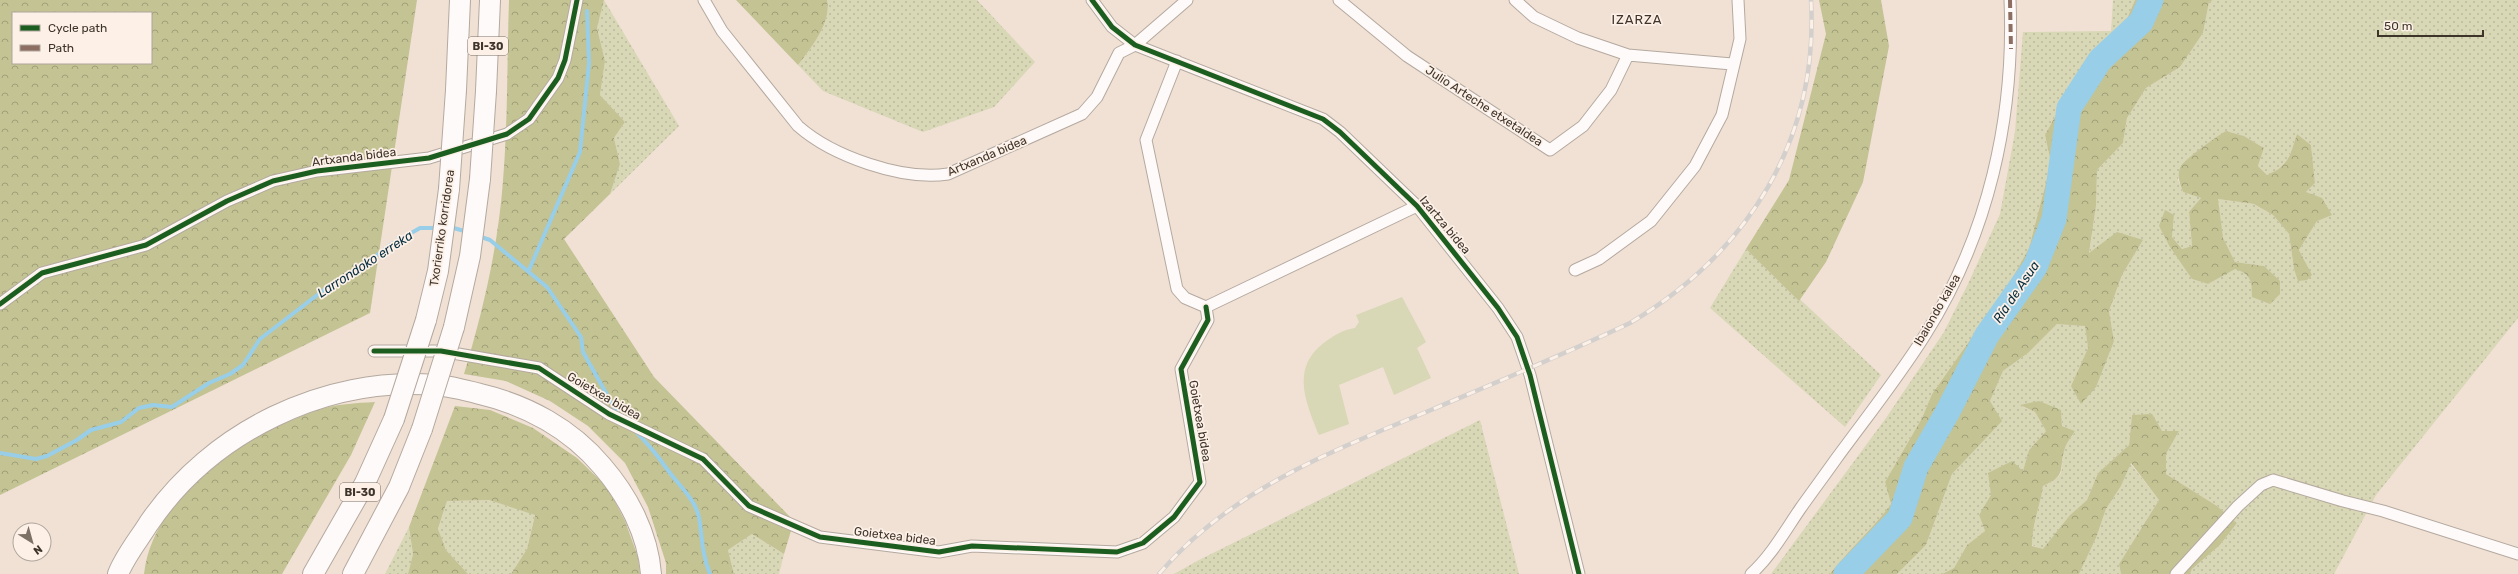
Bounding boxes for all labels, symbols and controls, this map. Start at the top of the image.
legend [12,12,152,64]
district label: IZARZA [1611,12,1663,27]
scale bar [2378,12,2483,38]
text: 50 m [2384,19,2412,33]
text: Cycle path [48,21,107,35]
road number: BI-30 [468,37,508,55]
text: Path [48,41,74,55]
street label: Julio Arteche etxetaldea [1423,63,1545,149]
street label: Artxanda bidea [945,133,1029,179]
street label: Artxanda bidea [311,145,397,169]
street label: Txorierriko korridorea [427,169,457,287]
street label: Izartza bidea [1417,193,1473,257]
water label: Larrondoko erreka [314,227,416,300]
water label: Ría de Asua [1990,258,2042,326]
street label: Ibaiondo kalea [1911,272,1963,348]
street label: Goietxea bidea [565,369,643,423]
street label: Goietxea bidea [1186,379,1214,463]
road number: BI-30 [340,483,380,501]
north arrow [12,522,52,562]
street label: Goietxea bidea [853,524,937,548]
text: N [31,542,45,557]

